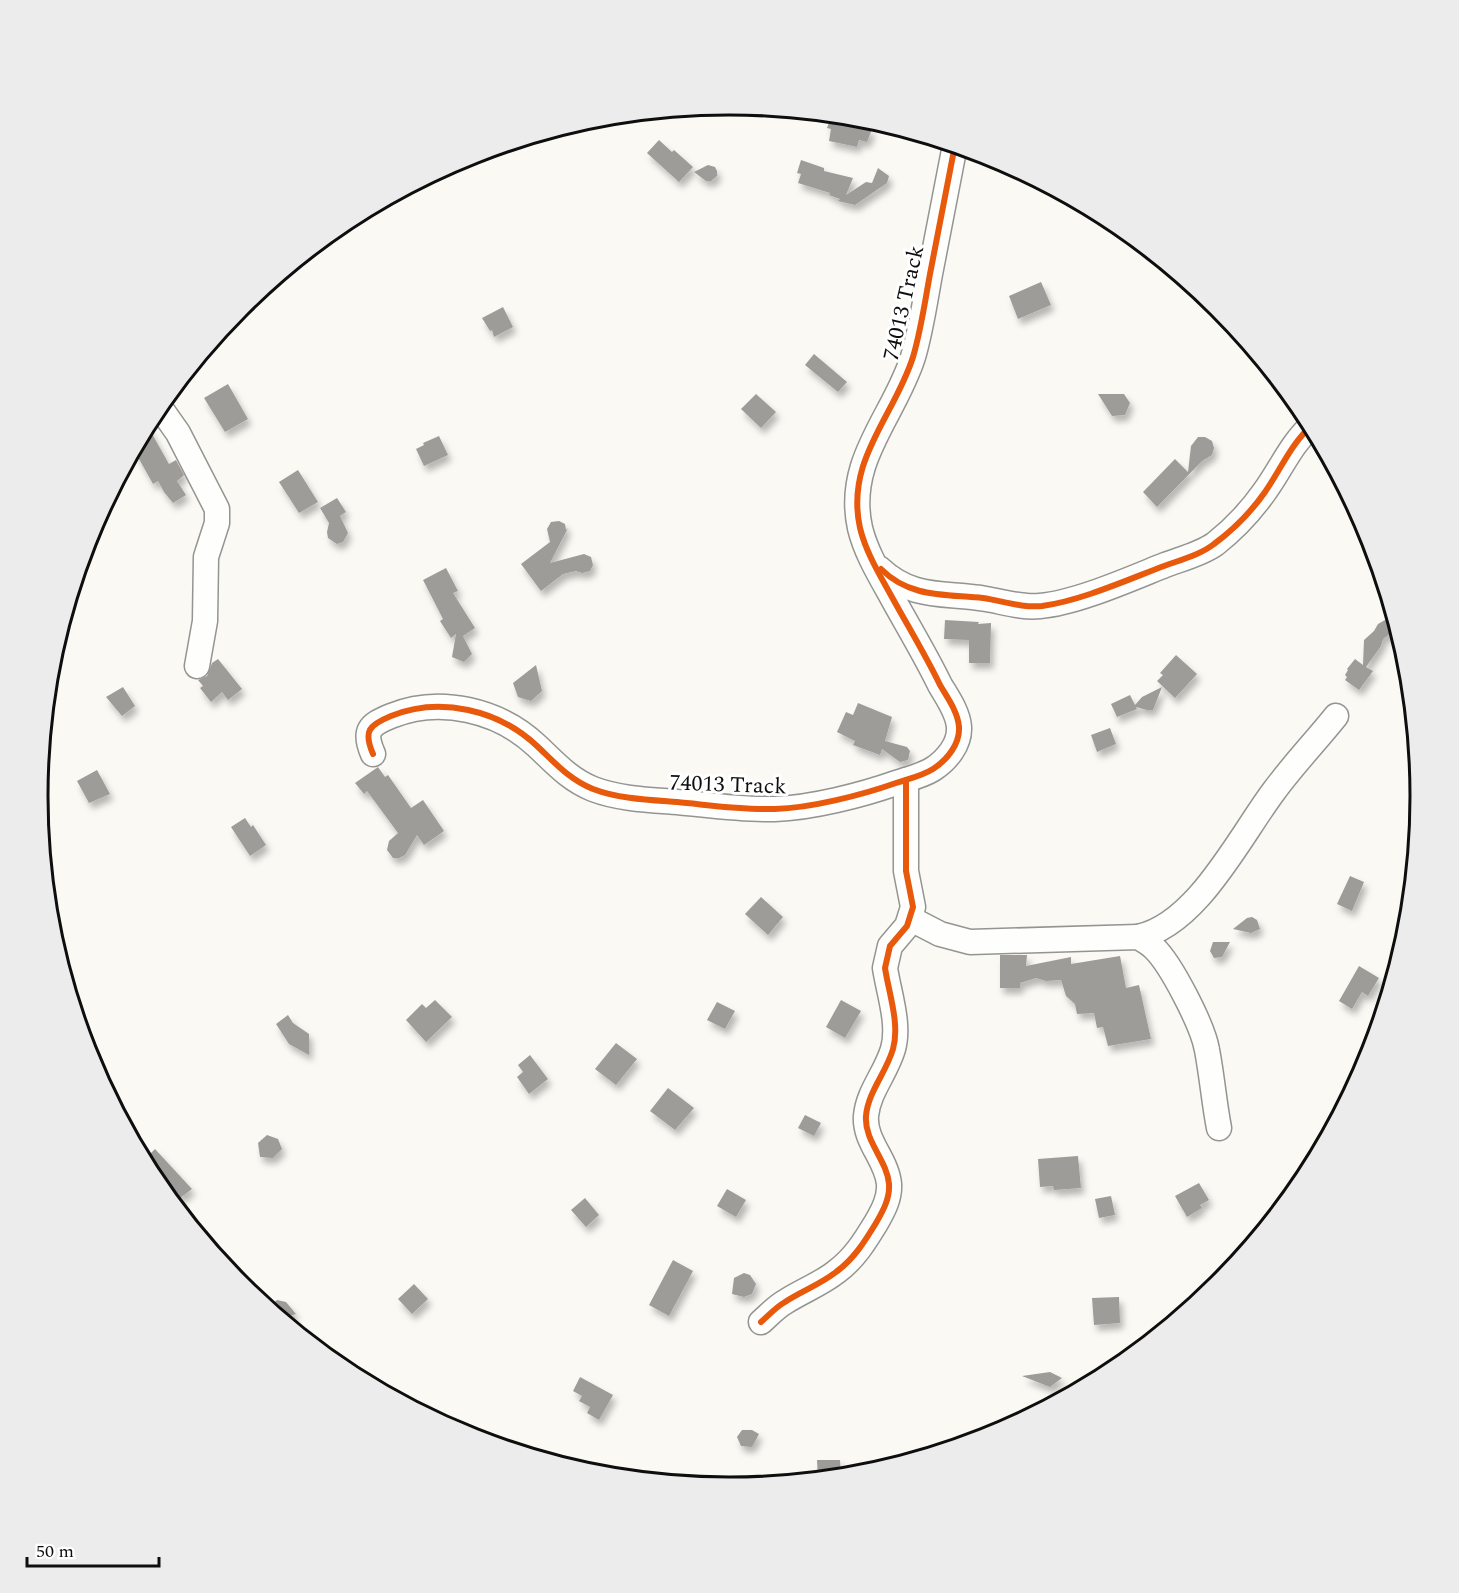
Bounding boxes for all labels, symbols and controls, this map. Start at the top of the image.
street label: 74013 Track [875,242,933,364]
street label: 74013 Track [669,766,787,804]
scale bar [27,1530,159,1568]
text: 50 m [36,1538,74,1565]

